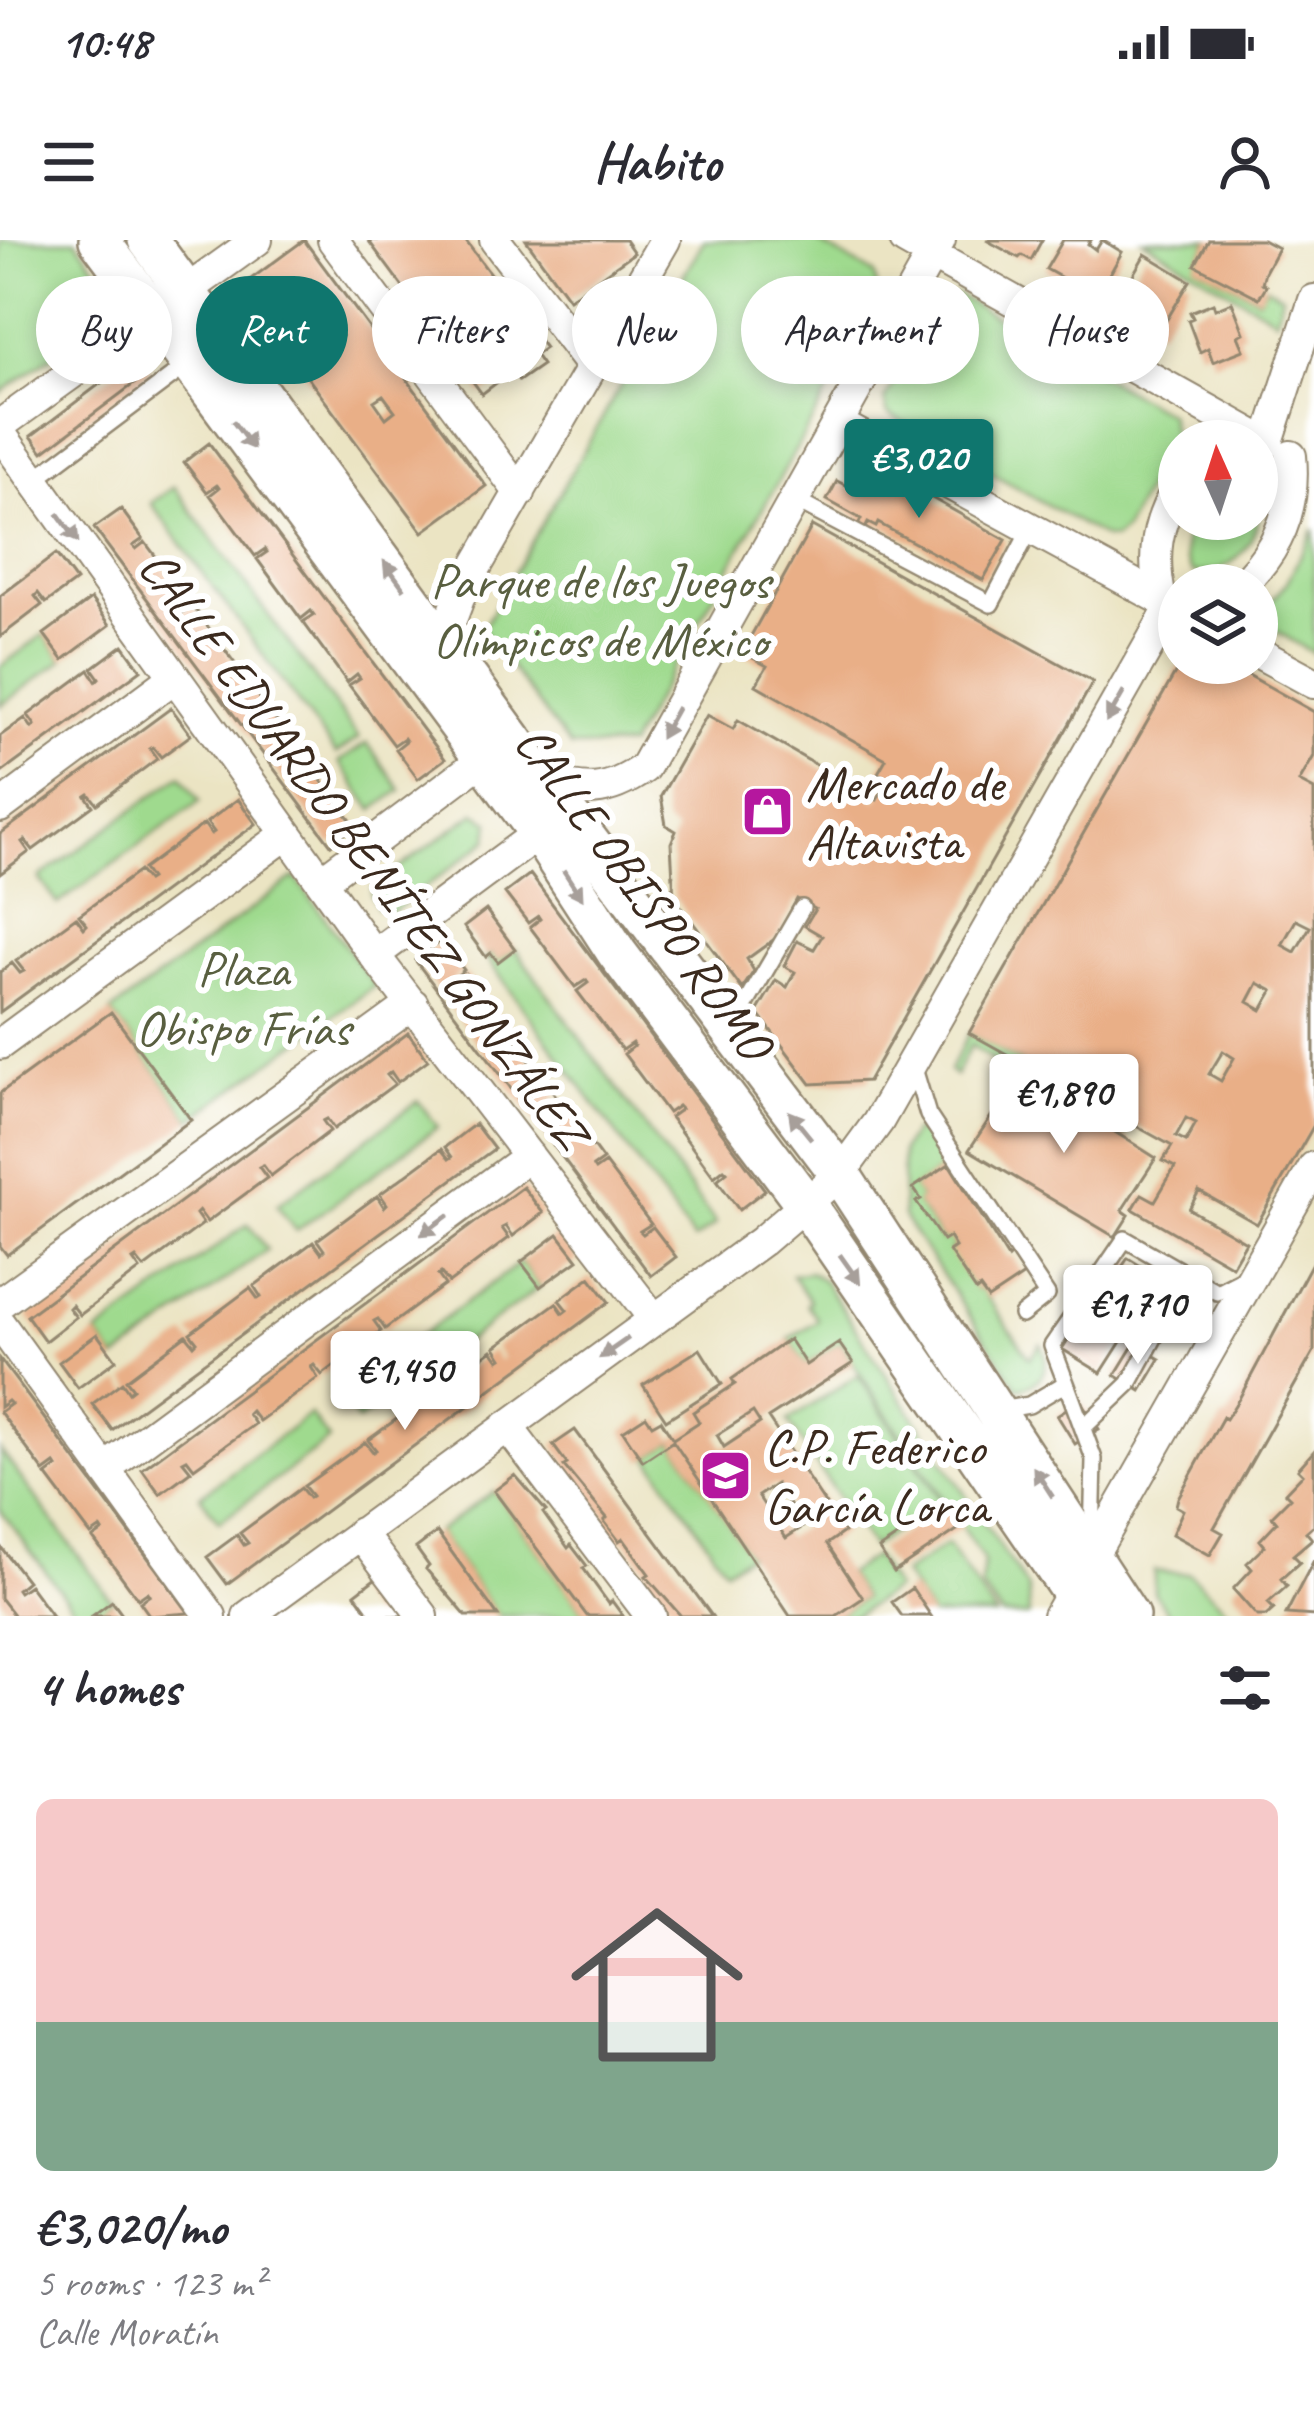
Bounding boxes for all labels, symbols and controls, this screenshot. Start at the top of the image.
text: 10:48 [60,14,150,71]
text: Habito [593,128,721,196]
icon: menu [36,129,102,195]
icon: person [1212,129,1278,195]
chip: Buy [36,276,172,384]
chip: Rent [196,276,348,384]
chip: Filters [372,276,548,384]
chip: New [572,276,717,384]
chip: Apartment [741,276,979,384]
chip: House [1003,276,1169,384]
pin: €3,020 [821,419,1017,521]
one-way arrow [230,420,254,451]
north arrow [1158,420,1278,540]
map controls [1158,420,1278,684]
text: €3,020 [871,433,967,482]
one-way arrow [56,512,79,544]
street label: CALLE EDUARDO BENÍTEZ GONZÁLEZ [125,537,606,1166]
park label: Parque de los Juegos Olímpicos de México [430,549,774,672]
one-way arrow [383,559,407,591]
button: layers [1158,564,1278,684]
one-way arrow [1106,691,1127,724]
one-way arrow [659,705,680,740]
street label: CALLE OBISPO ROMO [501,713,790,1076]
place label: Mercado de Altavista [806,751,1006,874]
shop icon: Mercado de Altavista [739,784,795,840]
one-way arrow [562,869,584,902]
park label: Plaza Obispo Frías [136,937,355,1060]
pin: €1,890 [966,1054,1162,1156]
text: €1,890 [1016,1068,1112,1117]
one-way arrow [788,1110,813,1141]
one-way arrow [419,1212,451,1236]
one-way arrow [838,1253,861,1286]
pin: €1,710 [1040,1265,1236,1367]
text: €1,710 [1090,1279,1186,1328]
pin: €1,450 [307,1331,503,1433]
one-way arrow [598,1336,630,1359]
text: €1,450 [358,1345,452,1394]
place label: C.P. Federico García Lorca [764,1415,993,1538]
school or university icon: C.P. Federico García Lorca [697,1448,753,1504]
one-way arrow [1032,1466,1054,1499]
icon: filters [1212,1655,1278,1721]
text: 4 homes [36,1656,180,1720]
icon: home [549,1877,765,2093]
text: €3,020/mo [36,2195,226,2259]
text: 5 rooms · 123 m² [36,2259,264,2308]
text: Calle Moratín [36,2308,217,2357]

